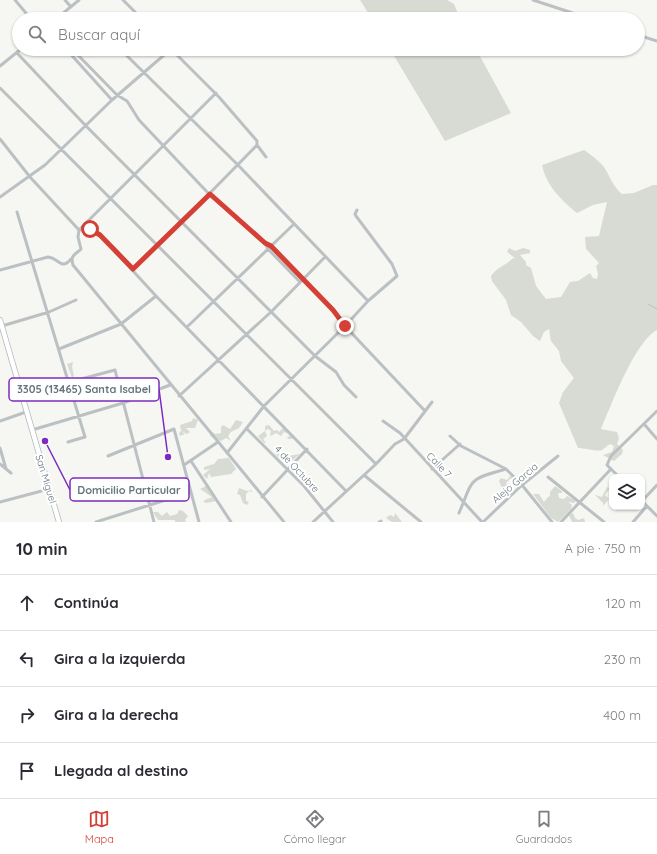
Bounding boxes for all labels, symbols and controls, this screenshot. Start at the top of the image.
search box [12,12,645,56]
icon: search [26,23,48,45]
text: Buscar aquí [58,25,140,44]
route start [81,220,99,238]
route end [336,317,354,335]
callout: 3305 (13465) Santa Isabel [9,378,159,401]
text: 3305 (13465) Santa Isabel [17,382,151,396]
street label: 4 de Octubre [272,443,322,496]
street label: Calle 7 [424,449,454,481]
street label: San Miguel [32,453,60,505]
street label: Alejo Garcia [489,460,541,506]
map controls [609,474,645,510]
button: layers [609,474,645,510]
callout: Domicilio Particular [70,478,189,501]
text: Domicilio Particular [77,483,181,497]
text: 10 min [16,538,68,559]
text: A pie · 750 m [565,540,641,556]
icon: ahead [16,592,38,614]
text: Continúa [54,593,119,612]
text: 120 m [606,595,641,611]
icon: left [16,648,38,670]
text: Gira a la izquierda [54,649,186,668]
text: 230 m [604,651,641,667]
icon: right [16,704,38,726]
text: Gira a la derecha [54,705,179,724]
text: 400 m [603,707,641,723]
icon: arrive [16,760,38,782]
text: Llegada al destino [54,761,188,780]
tab: Mapa [85,808,114,846]
tab: Cómo llegar [284,808,346,846]
tab: Guardados [516,808,572,846]

